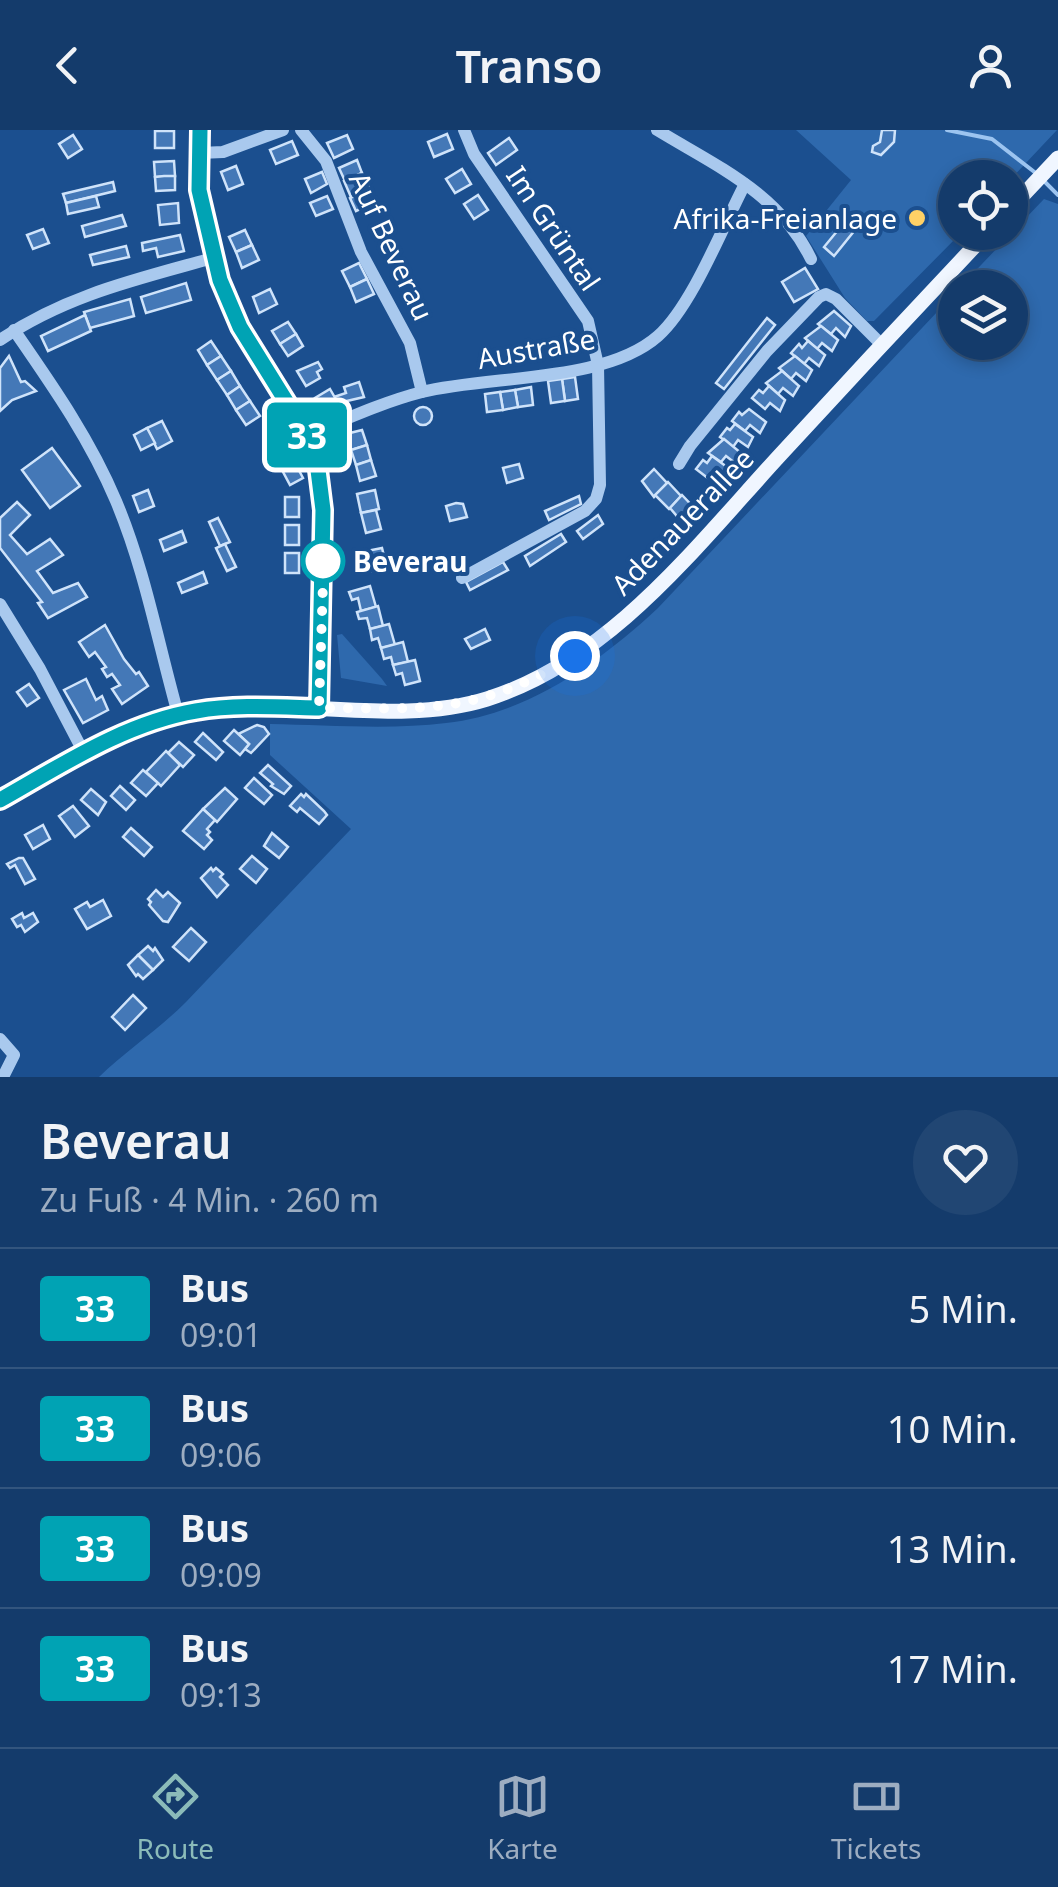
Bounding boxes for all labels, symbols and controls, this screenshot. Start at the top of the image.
text: Transo [456,35,602,96]
icon: back [40,38,95,93]
icon: person [963,38,1018,93]
street label: Im Grüntal [498,158,610,298]
map controls [938,160,1028,360]
button: locate [938,160,1028,250]
street label: Auf Beverau [341,166,443,326]
place label: Afrika-Freianlage [674,199,897,237]
marker: Afrika-Freianlage [906,207,928,229]
button: layers [938,270,1028,360]
street label: Austraße [474,319,598,377]
line badge: 33 [262,402,352,468]
text: 33 [287,412,327,459]
street label: Adenauerallee [602,440,762,602]
marker: Beverau [302,540,344,582]
place label: Beverau [353,542,467,580]
your location [550,631,600,681]
text: Beverau [40,1108,232,1173]
button: heart [913,1110,1018,1215]
text: Zu Fuß · 4 Min. · 260 m [40,1178,379,1221]
text: Bus [180,1261,249,1313]
text: 5 Min. [908,1282,1018,1334]
text: 33 [75,1285,115,1332]
text: 09:01 [180,1313,262,1356]
text: Bus [180,1381,249,1433]
text: 10 Min. [887,1402,1018,1454]
text: 33 [75,1405,115,1452]
text: 09:06 [180,1433,262,1476]
text: Bus [180,1501,249,1553]
text: 13 Min. [887,1522,1018,1574]
text: 33 [75,1525,115,1572]
text: 09:09 [180,1553,262,1596]
text: Bus [180,1621,249,1673]
text: 17 Min. [887,1642,1018,1694]
text: 33 [75,1645,115,1692]
text: 09:13 [180,1673,262,1716]
tab: Route [137,1769,214,1867]
tab: Karte [487,1769,558,1867]
tab: Tickets [831,1769,921,1867]

